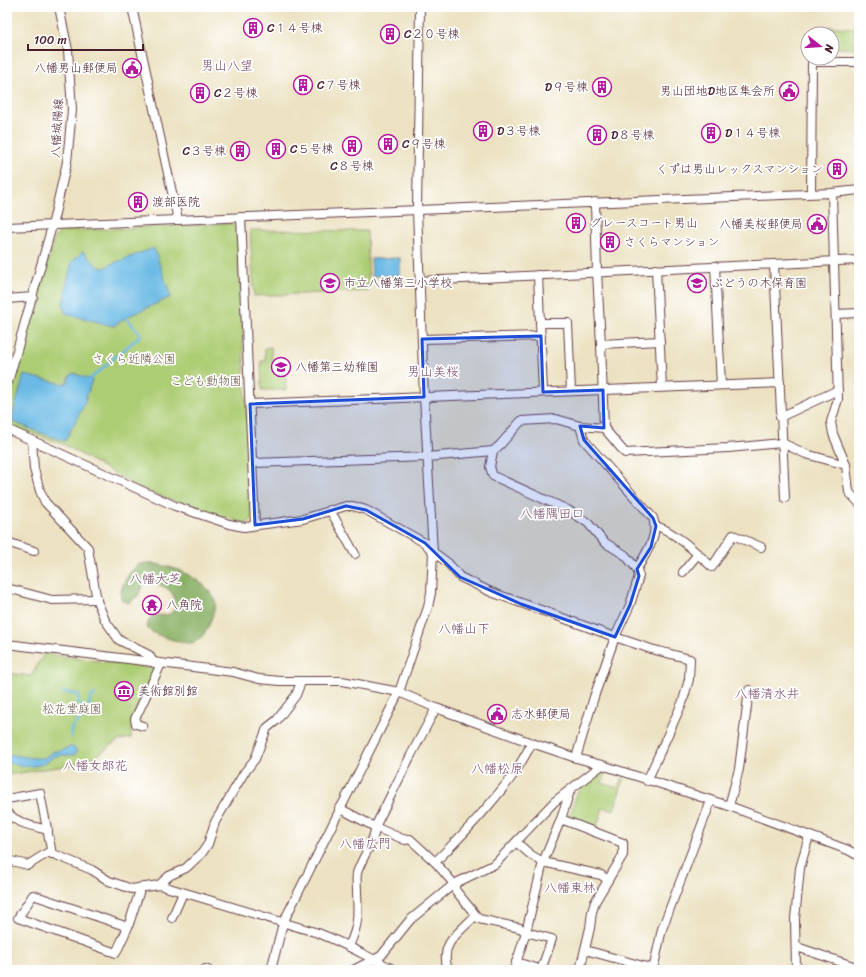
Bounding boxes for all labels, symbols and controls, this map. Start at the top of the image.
building icon: C１４号棟 [242,17,264,39]
place label: C１４号棟 [267,17,323,39]
building icon: C２０号棟 [379,23,401,45]
place label: C２０号棟 [404,23,460,45]
scale bar [28,26,143,52]
north arrow [800,26,840,66]
text: 100 m [34,29,67,51]
text: N [819,41,840,56]
district label: 男山八望 [201,54,253,77]
place label: 八幡男山郵便局 [34,57,118,79]
public building icon: 八幡男山郵便局 [121,57,143,79]
building icon: C７号棟 [292,74,314,96]
place label: C７号棟 [317,74,361,96]
place label: D９号棟 [545,76,588,98]
building icon: D９号棟 [591,76,613,98]
place label: 男山団地D地区集会所 [660,80,775,102]
public building icon: 男山団地D地区集会所 [778,80,800,102]
building icon: C２号棟 [189,82,211,104]
place label: C２号棟 [214,82,258,104]
street label: 八幡城陽線 [44,97,70,159]
building icon: D３号棟 [472,120,494,142]
place label: D３号棟 [497,120,540,142]
building icon: D１４号棟 [700,122,722,144]
place label: D１４号棟 [725,122,780,144]
building icon: D８号棟 [586,124,608,146]
place label: D８号棟 [611,124,654,146]
building icon: C９号棟 [377,133,399,155]
place label: C９号棟 [402,133,446,155]
building icon: C８号棟 [341,135,363,157]
building icon: C５号棟 [265,138,287,160]
place label: C５号棟 [290,138,334,160]
place label: C３号棟 [183,140,226,162]
building icon: C３号棟 [229,140,251,162]
place label: C８号棟 [330,155,374,177]
place label: くずは男山レックスマンション [656,158,823,180]
building icon: くずは男山レックスマンション [826,158,848,180]
building icon: 渡部医院 [127,191,149,213]
place label: 渡部医院 [152,191,200,213]
building icon: グレースコート男山 [565,212,587,234]
place label: グレースコート男山 [590,212,698,234]
place label: 八幡美桜郵便局 [719,213,803,235]
public building icon: 八幡美桜郵便局 [806,213,828,235]
building icon: さくらマンション [599,231,621,253]
place label: さくらマンション [624,231,720,253]
school or university icon: 市立八幡第三小学校 [319,272,341,294]
place label: 市立八幡第三小学校 [344,272,452,294]
school or university icon: ぶどうの木保育園 [686,272,708,294]
place label: ぶどうの木保育園 [711,272,807,294]
park label: さくら近隣公園 [92,348,176,370]
school or university icon: 八幡第三幼稚園 [270,356,292,378]
place label: 八幡第三幼稚園 [295,356,379,378]
district label: 男山美桜 [407,360,459,383]
park label: こども動物園 [170,370,242,392]
district label: 八幡隅田口 [519,502,585,525]
district label: 八幡大芝 [129,567,181,590]
temple icon: 八角院 [141,594,163,616]
place label: 八角院 [166,594,202,616]
district label: 八幡山下 [438,617,490,640]
museum icon: 美術館別館 [113,680,135,702]
place label: 美術館別館 [138,680,198,702]
district label: 八幡清水井 [734,682,800,705]
park label: 松花堂庭園 [42,698,102,720]
public building icon: 志水郵便局 [486,703,508,725]
place label: 志水郵便局 [511,703,571,725]
district label: 八幡女郎花 [62,754,128,777]
district label: 八幡松原 [471,757,523,780]
district label: 八幡広門 [339,832,391,855]
district label: 八幡東林 [544,876,596,899]

